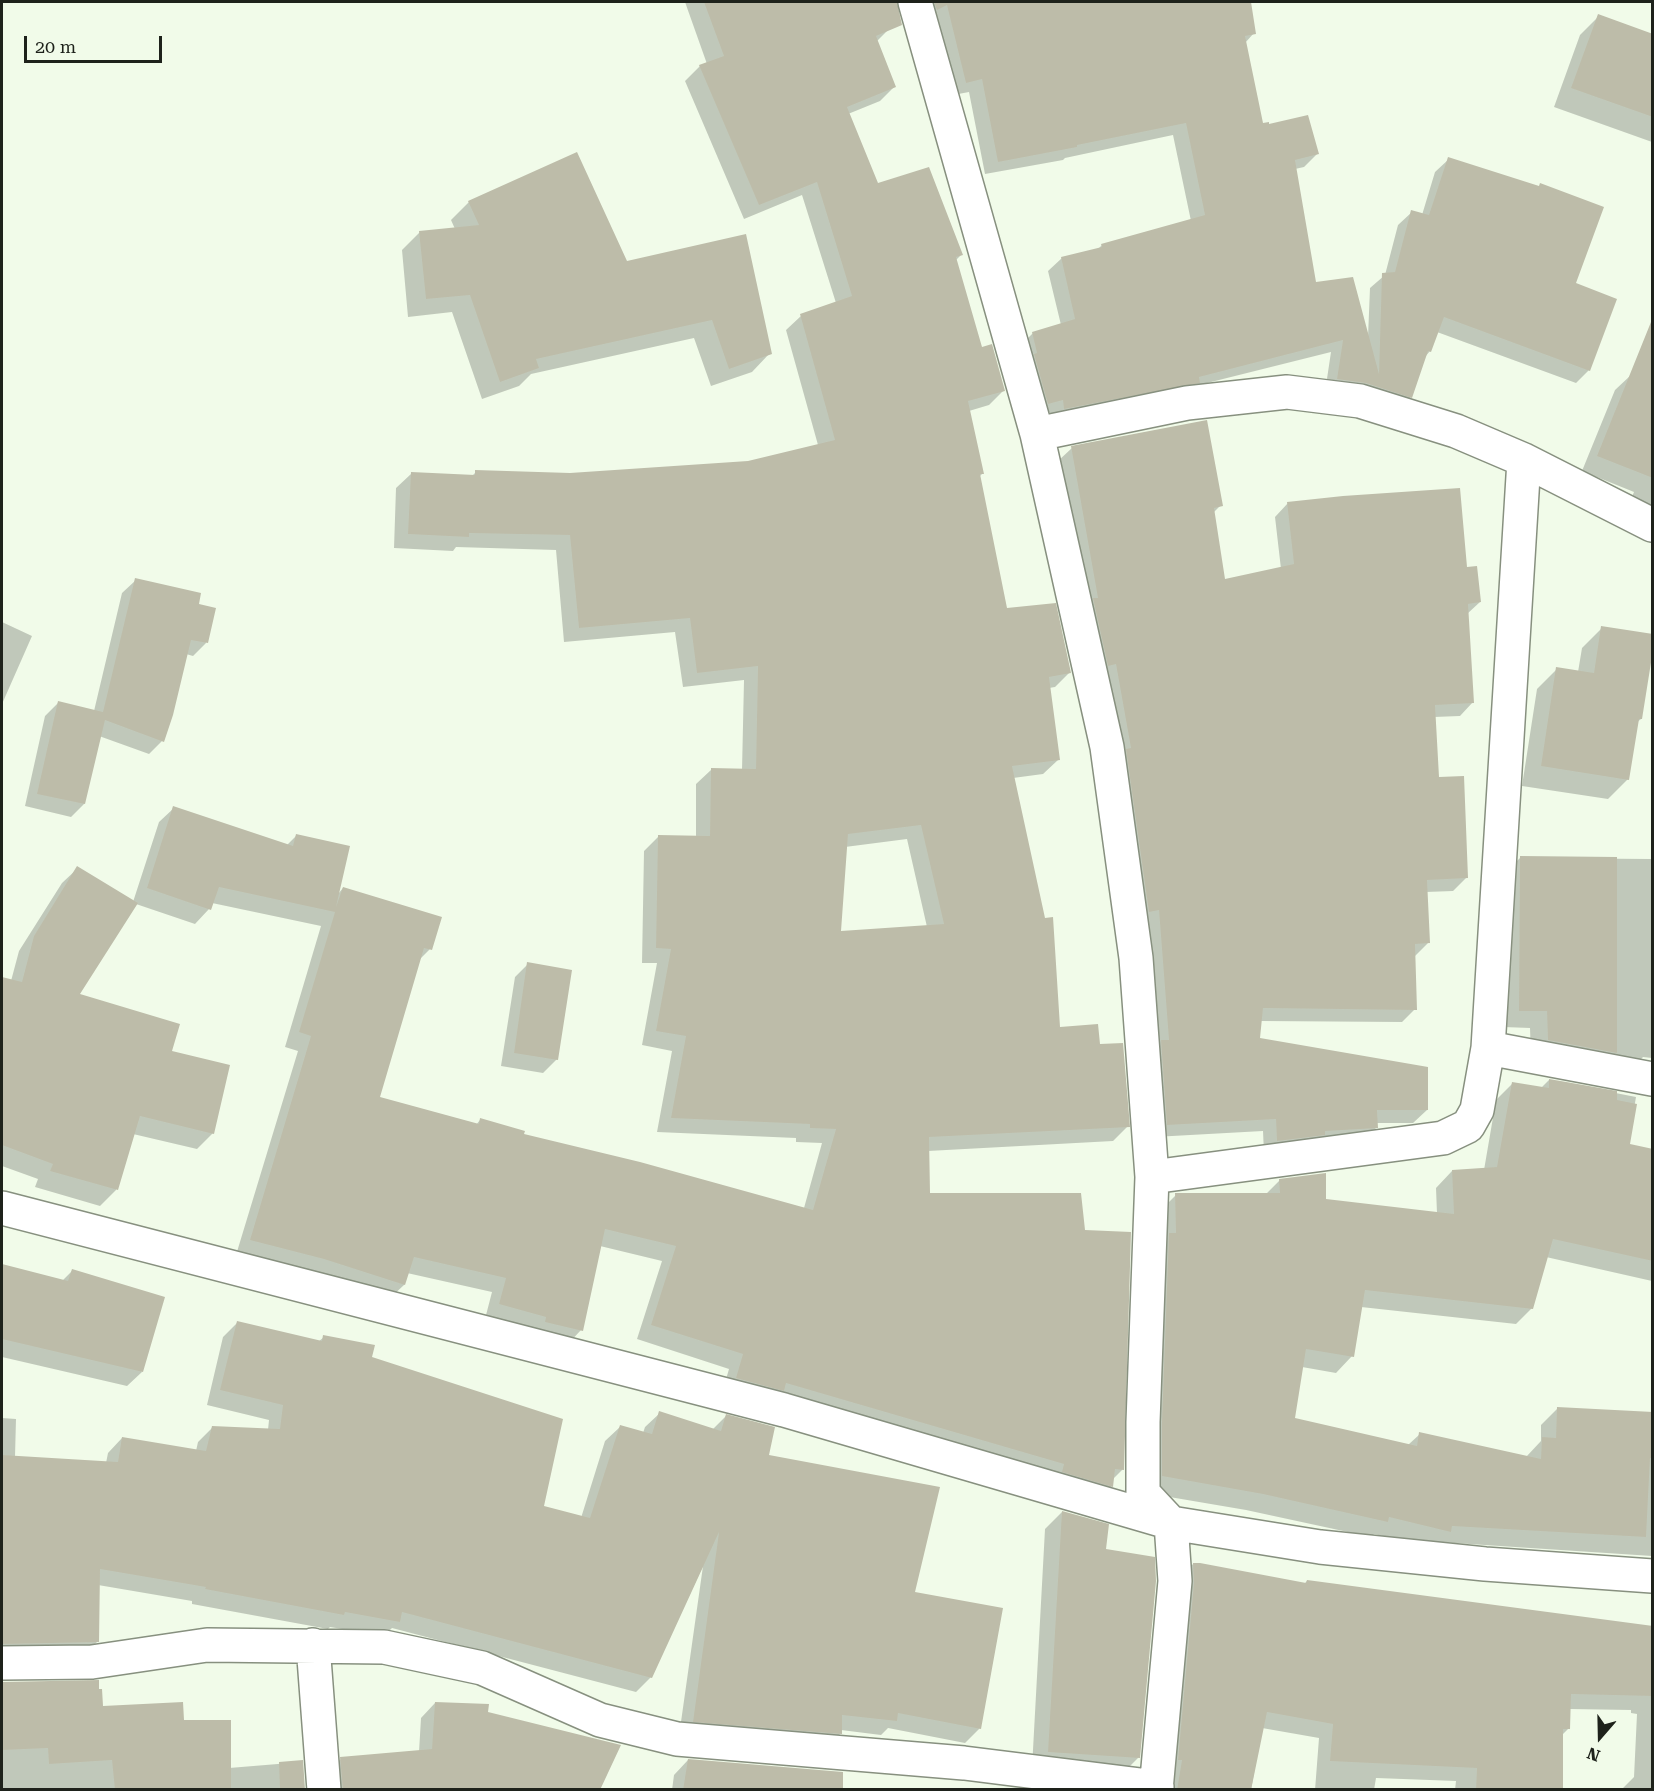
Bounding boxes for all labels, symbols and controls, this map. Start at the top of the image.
scale bar [27,24,165,62]
text: 20 m [35,36,76,57]
north arrow [1570,1707,1630,1767]
text: N [1585,1743,1603,1765]

